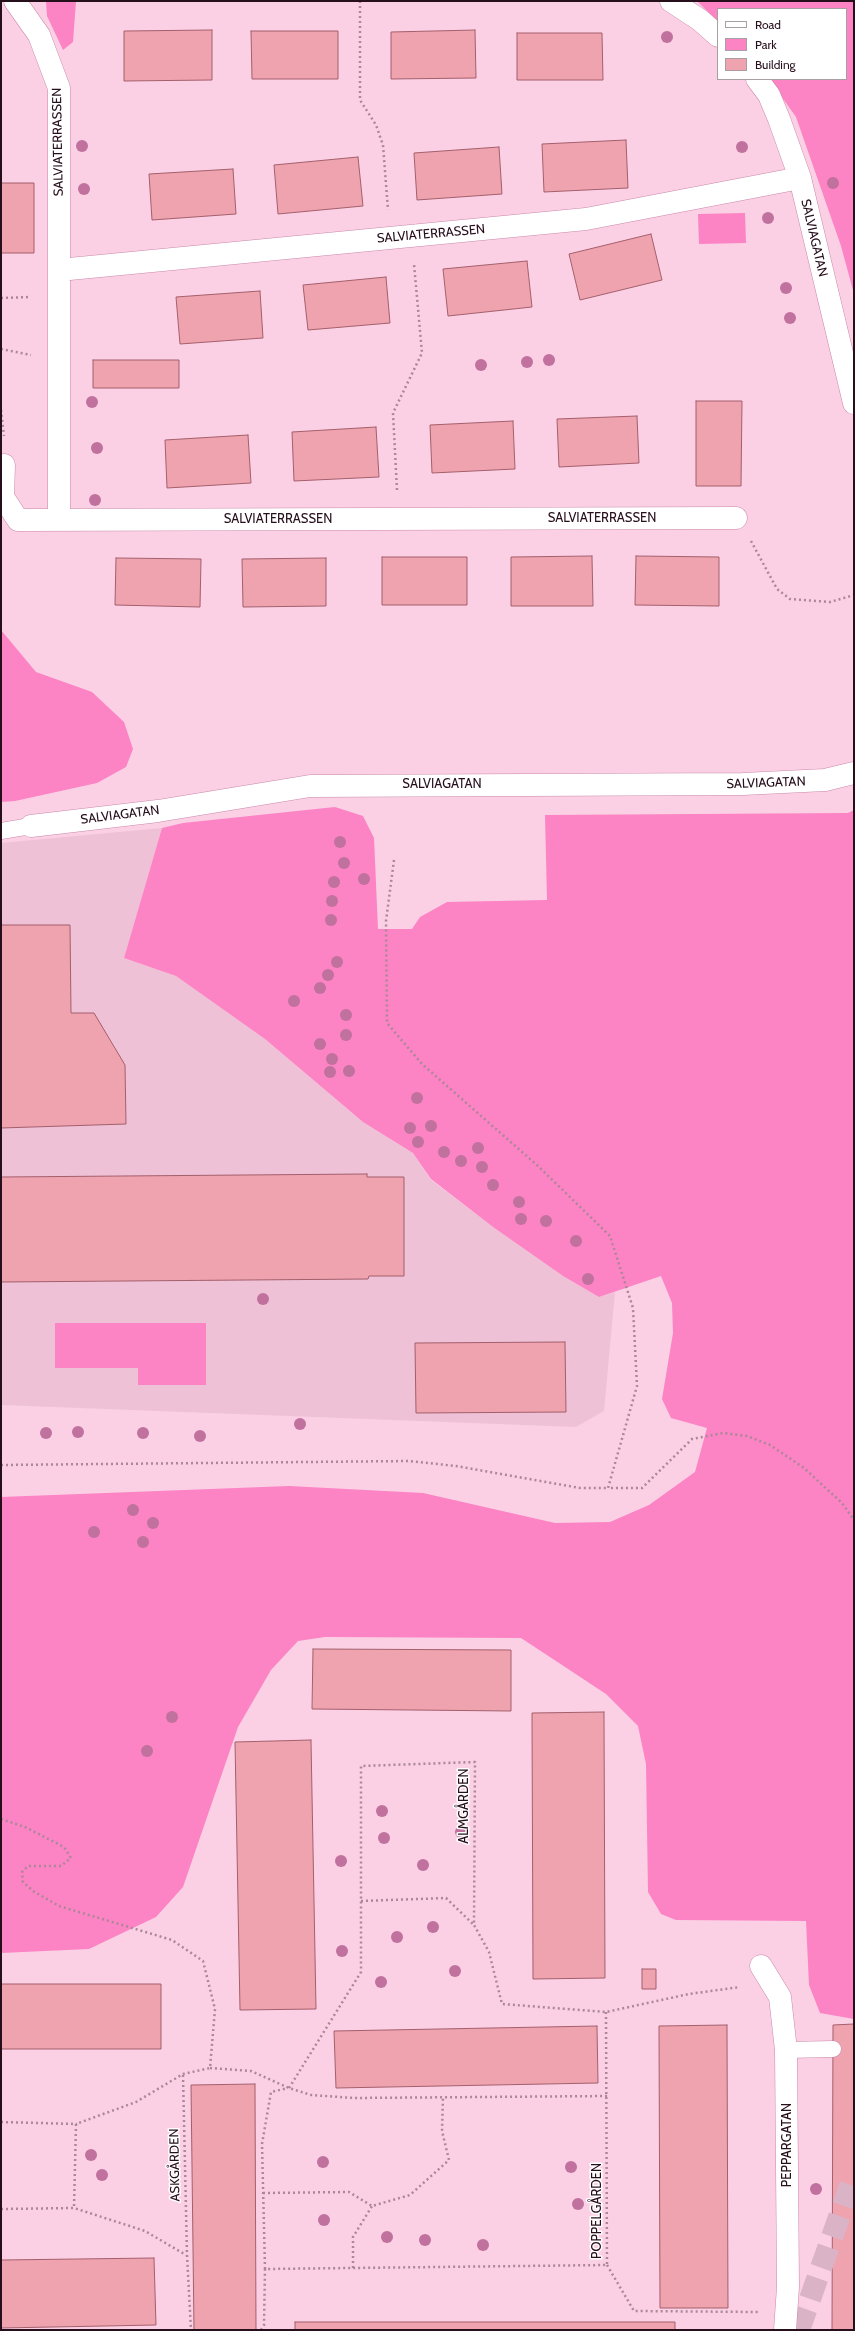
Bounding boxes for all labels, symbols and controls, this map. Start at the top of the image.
legend [717,8,847,80]
text: Road [755,17,781,32]
text: Park [755,37,777,52]
text: Building [755,57,796,72]
street label: SALVIATERRASSEN [49,88,67,196]
street label: SALVIAGATAN [797,198,831,278]
street label: SALVIATERRASSEN [376,221,486,247]
street label: SALVIATERRASSEN [548,510,656,526]
street label: SALVIATERRASSEN [224,511,332,527]
street label: SALVIAGATAN [726,774,806,792]
street label: SALVIAGATAN [402,776,482,792]
street label: SALVIAGATAN [80,802,160,828]
street label: ALMGÅRDEN [456,1768,472,1844]
street label: PEPPARGATAN [779,2103,795,2187]
street label: ASKGÅRDEN [167,2128,183,2202]
street label: POPPELGÅRDEN [589,2163,605,2259]

